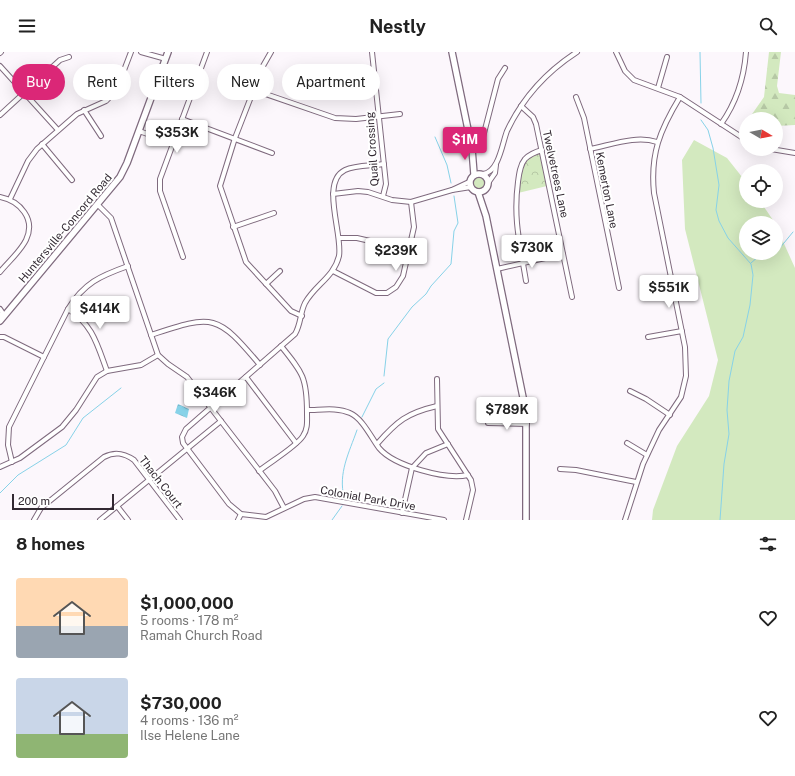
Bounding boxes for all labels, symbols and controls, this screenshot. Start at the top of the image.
icon: menu [16,15,38,37]
icon: search [757,15,779,37]
text: Nestly [369,16,426,37]
chip: Buy [12,64,65,100]
chip: Rent [73,64,131,100]
chip: Filters [139,64,209,100]
chip: New [217,64,274,100]
chip: Apartment [282,64,380,100]
street label: Quail Crossing [363,111,381,187]
north arrow [739,112,783,156]
map controls [739,112,783,260]
pin: $353K [149,120,205,154]
text: $353K [155,125,199,140]
pin: $1M [446,127,484,161]
street label: Twelvetrees Lane [541,129,571,219]
text: $1M [452,132,478,147]
street label: Kemerton Lane [594,151,620,229]
button: locate [739,164,783,208]
street label: Huntersville-Concord Road [16,171,114,285]
button: layers [739,216,783,260]
pin: $730K [504,235,560,269]
pin: $239K [368,238,424,272]
text: $730K [510,240,554,255]
text: $239K [374,243,418,258]
pin: $551K [641,275,697,309]
text: $551K [648,280,690,295]
pin: $414K [72,296,128,330]
text: $414K [80,301,120,316]
pin: $346K [187,380,243,414]
text: $346K [193,385,237,400]
pin: $789K [479,397,535,431]
text: $789K [485,402,529,417]
street label: Thach Court [137,454,185,510]
street label: Colonial Park Drive [319,484,417,512]
scale bar [12,492,114,511]
text: 200 m [18,495,50,507]
icon: filters [757,533,779,555]
text: 8 homes [16,534,85,554]
text: $1,000,000 [140,593,234,613]
icon: home [48,594,96,642]
icon: heart [757,607,779,629]
text: 5 rooms · 178 m² [140,613,239,628]
text: Ramah Church Road [140,628,262,643]
text: $730,000 [140,693,222,713]
icon: home [48,694,96,742]
icon: heart [757,707,779,729]
text: 4 rooms · 136 m² [140,713,239,728]
text: Ilse Helene Lane [140,728,240,743]

